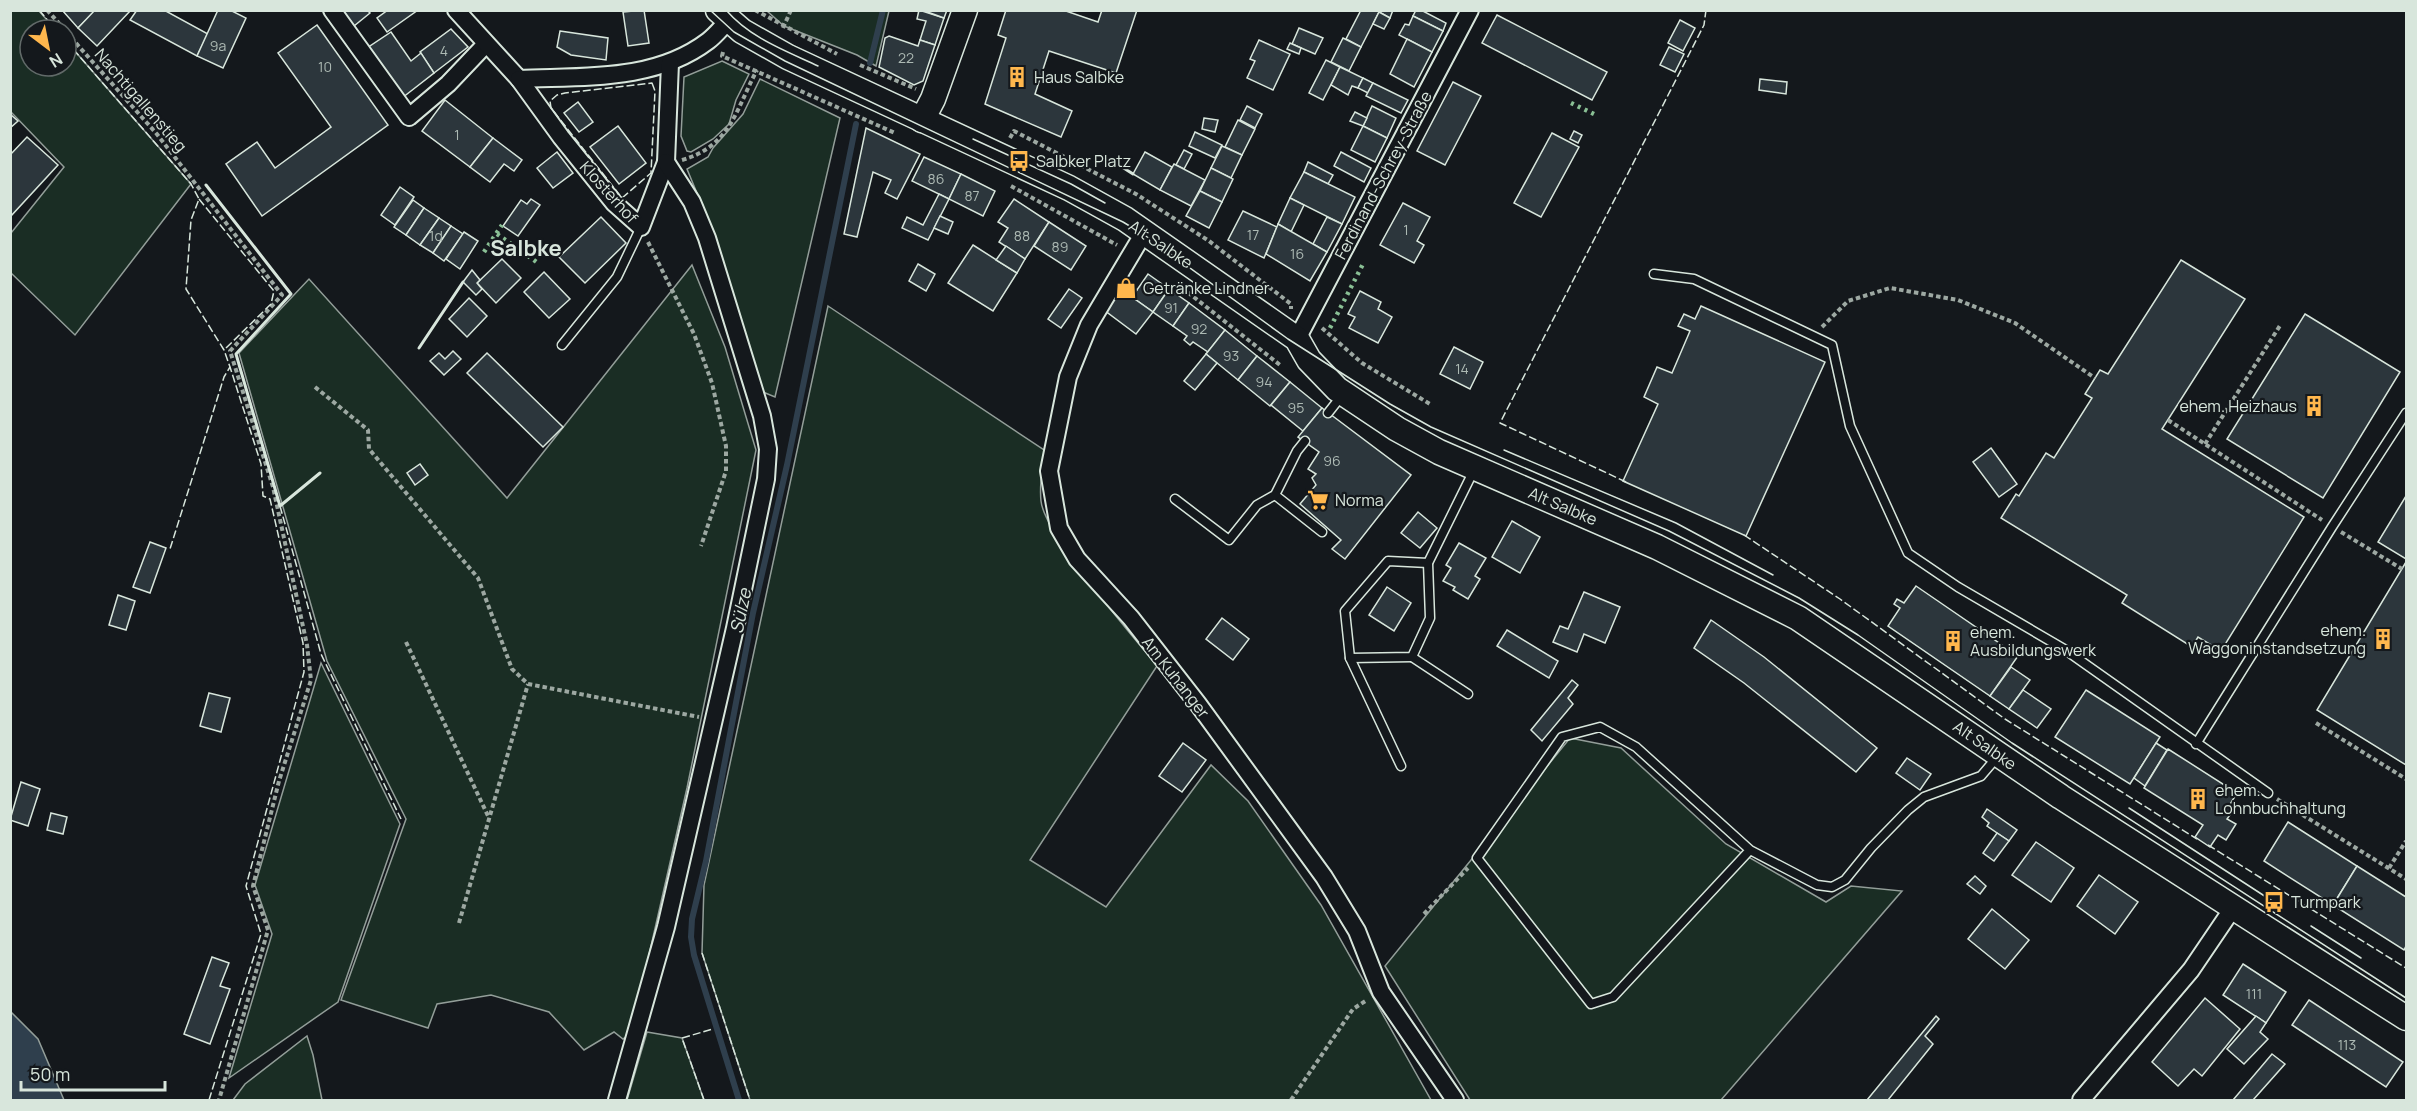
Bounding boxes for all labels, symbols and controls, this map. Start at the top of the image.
north arrow [18,18,78,78]
house number: 9a [210,36,226,55]
house number: 4 [440,41,448,60]
street label: Nachtigallenstieg [90,44,192,156]
text: N [45,48,67,73]
house number: 22 [898,48,914,67]
house number: 10 [318,57,332,76]
building icon: Haus Salbke [1005,65,1029,89]
place label: Haus Salbke [1034,66,1124,88]
street label: Ferdinand-Schrey-Straße [1329,87,1437,263]
house number: 1 [454,125,460,144]
bus stop icon: Salbker Platz [1007,149,1031,173]
place label: Salbker Platz [1036,150,1131,172]
street label: Klosterhof [575,156,643,228]
house number: 86 [928,169,944,188]
house number: 87 [964,186,980,205]
street label: Alt Salbke [1125,215,1197,273]
house number: 1 [1403,220,1409,239]
house number: 17 [1247,225,1259,244]
house number: 1d [429,226,443,245]
house number: 88 [1014,226,1030,245]
district label: Salbke [490,233,562,263]
house number: 89 [1052,237,1068,256]
house number: 16 [1290,244,1304,263]
shop icon: Getränke Lindner [1114,276,1138,300]
place label: Getränke Lindner [1143,277,1270,299]
house number: 91 [1164,298,1178,317]
house number: 92 [1191,319,1207,338]
house number: 93 [1223,346,1239,365]
house number: 14 [1455,359,1469,378]
house number: 94 [1256,372,1272,391]
building icon: ehem. Heizhaus [2302,394,2326,418]
place label: ehem. Heizhaus [2179,395,2297,417]
house number: 95 [1288,398,1304,417]
house number: 96 [1323,451,1341,470]
street label: Alt Salbke [1525,482,1601,530]
supermarket icon: Norma [1306,488,1330,512]
place label: Norma [1335,489,1384,511]
water label: Sülze [724,585,757,636]
place label: ehem. Waggoninstandsetzung [2188,619,2366,659]
place label: ehem. Ausbildungswerk [1970,621,2097,661]
building icon: ehem. Waggoninstandsetzung [2371,627,2395,651]
building icon: ehem. Ausbildungswerk [1941,629,1965,653]
street label: Am Kuhanger [1137,632,1215,722]
street label: Alt Salbke [1949,715,2021,775]
place label: ehem. Lohnbuchhaltung [2215,779,2346,819]
building icon: ehem. Lohnbuchhaltung [2186,787,2210,811]
bus stop icon: Turmpark [2262,890,2286,914]
place label: Turmpark [2291,891,2362,913]
house number: 111 [2246,984,2262,1003]
house number: 113 [2338,1035,2356,1054]
scale bar [21,1054,165,1092]
text: 50 m [30,1062,70,1086]

